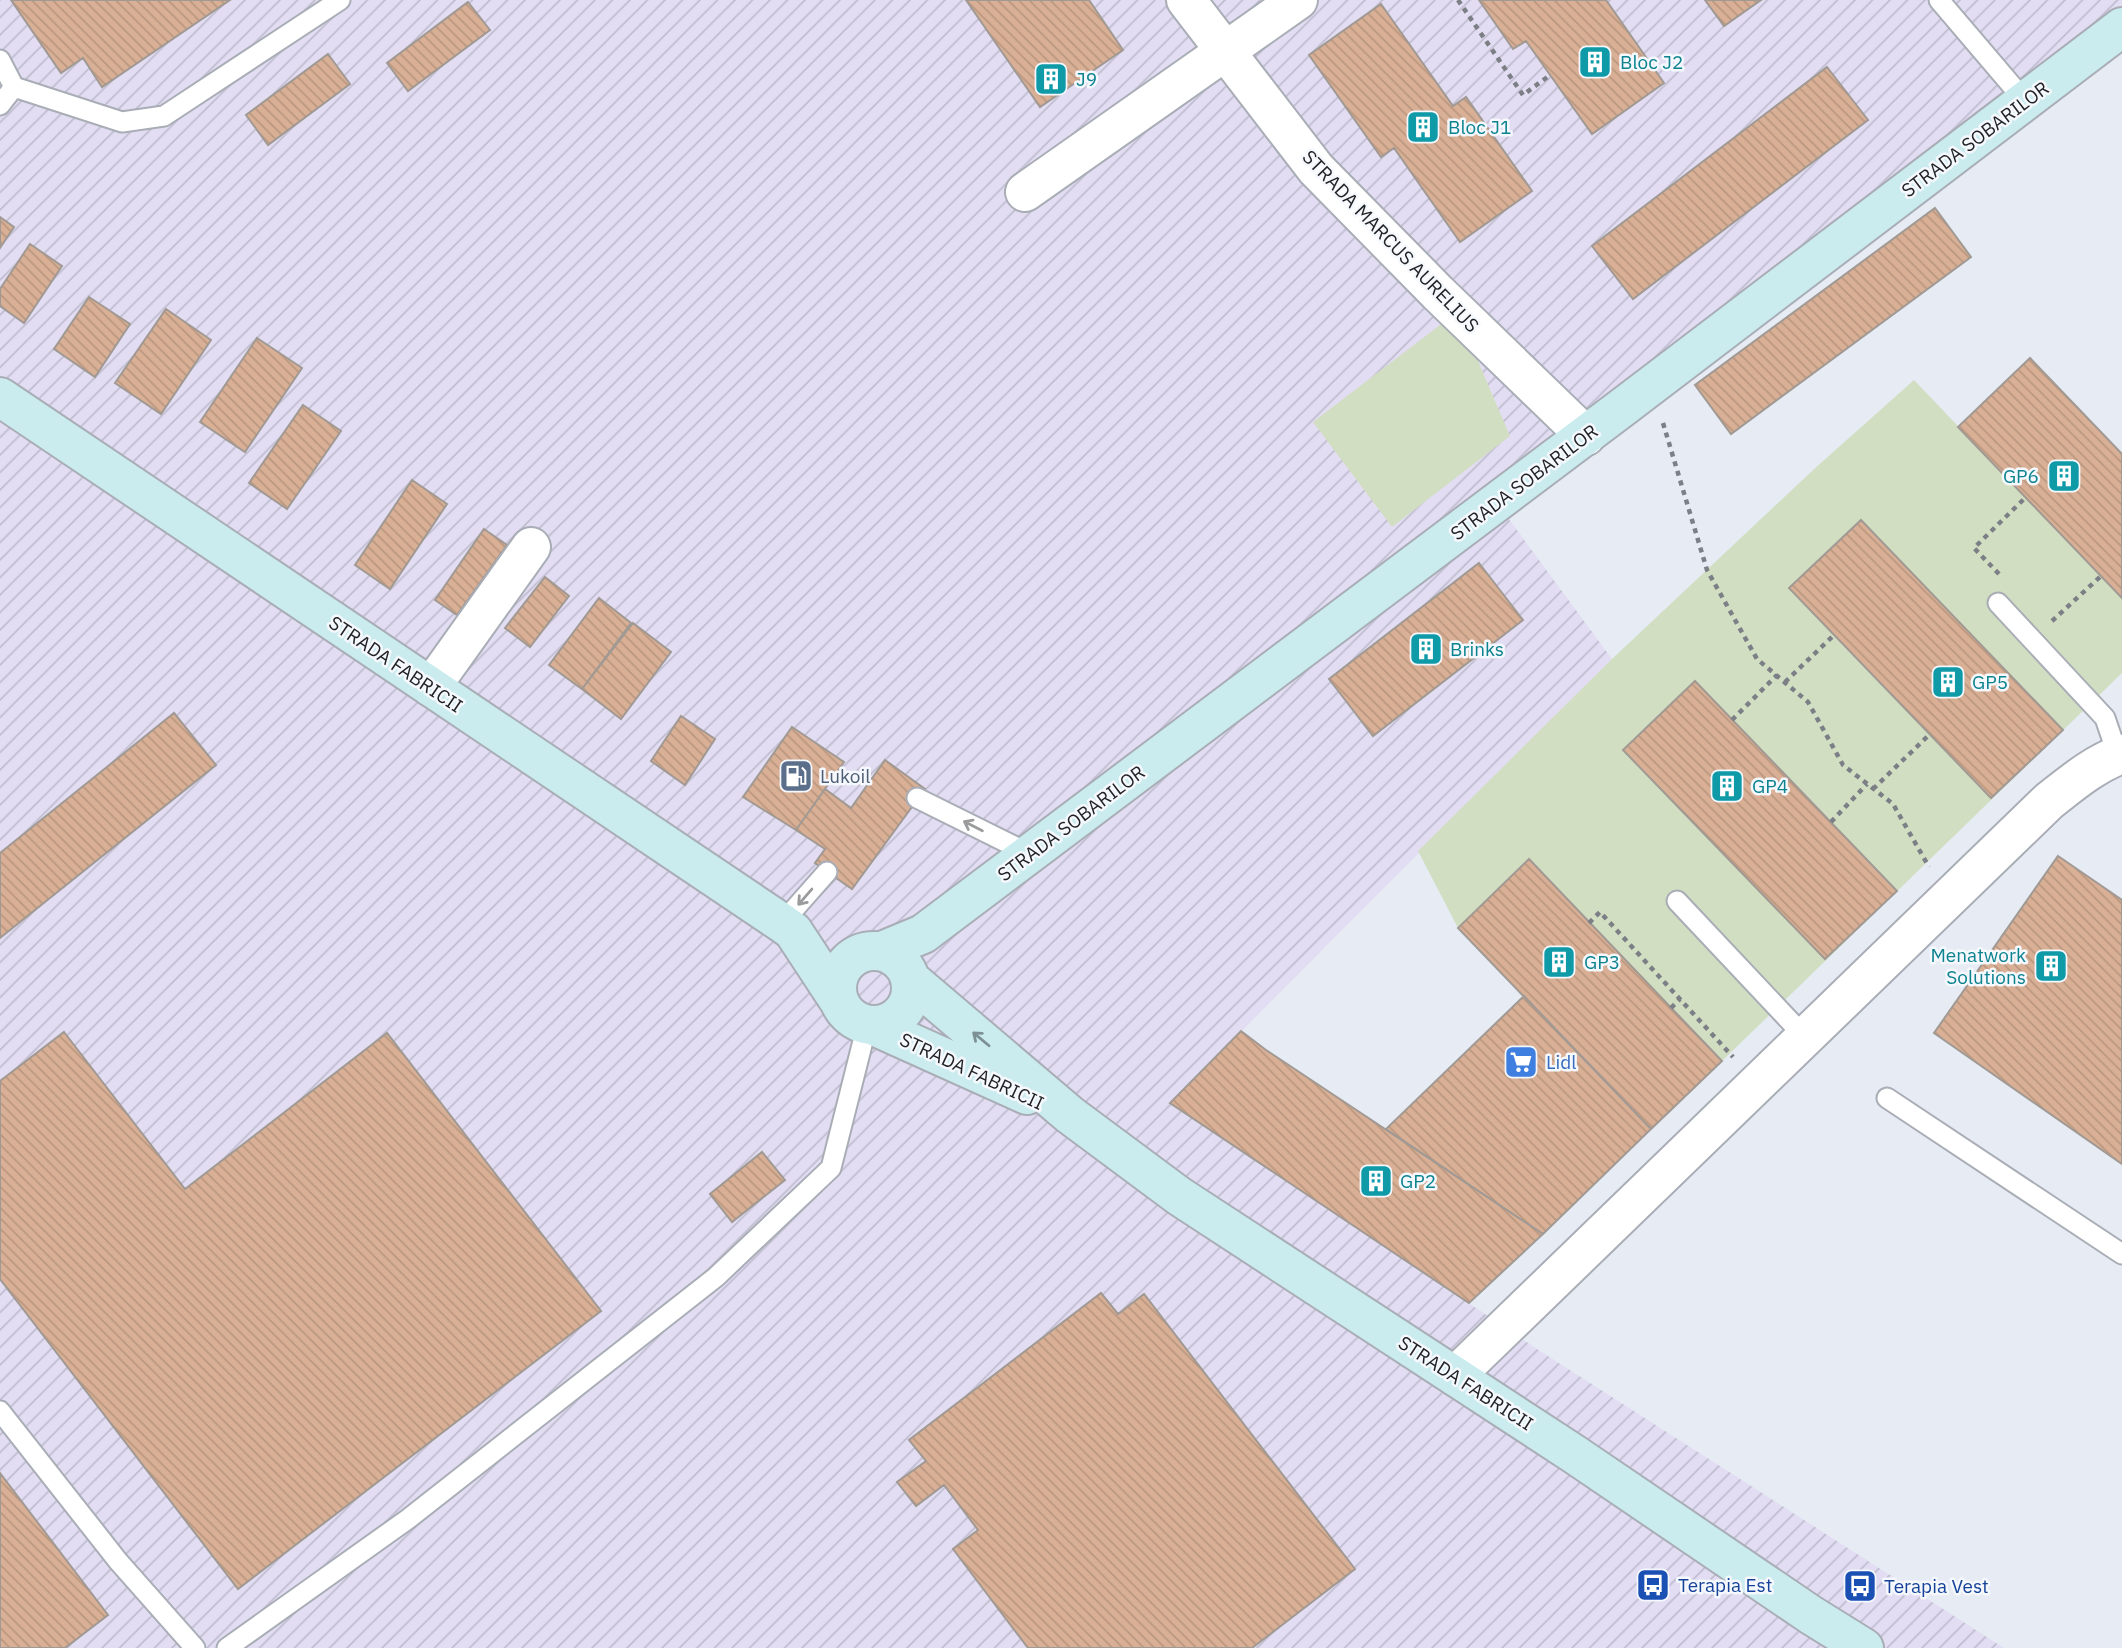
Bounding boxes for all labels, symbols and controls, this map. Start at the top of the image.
building icon: Bloc J2 [1576,43,1614,81]
place label: Bloc J2 [1620,50,1683,74]
building icon: J9 [1032,60,1070,98]
place label: J9 [1076,67,1097,91]
street label: STRADA SOBARILOR [1897,76,2053,202]
building icon: Bloc J1 [1404,108,1442,146]
place label: Bloc J1 [1448,115,1511,139]
street label: STRADA MARCUS AURELIUS [1298,145,1484,337]
street label: STRADA SOBARILOR [1446,419,1602,545]
building icon: GP6 [2045,457,2083,495]
place label: GP6 [2003,464,2039,488]
street label: STRADA FABRICII [324,610,468,718]
building icon: Brinks [1407,630,1445,668]
place label: Brinks [1450,637,1504,661]
building icon: GP5 [1929,663,1967,701]
place label: GP5 [1972,670,2008,694]
fuel station icon: Lukoil [777,757,815,795]
street label: STRADA SOBARILOR [993,760,1149,886]
place label: Lukoil [820,764,870,788]
building icon: GP4 [1708,767,1746,805]
place label: GP4 [1752,774,1788,798]
one-way arrow [963,819,984,833]
one-way arrow [796,888,813,905]
building icon: GP3 [1540,943,1578,981]
place label: Menatwork Solutions [1930,943,2026,989]
building icon: Menatwork Solutions [2032,947,2070,985]
place label: GP3 [1584,950,1620,974]
street label: STRADA FABRICII [896,1027,1048,1115]
one-way arrow [972,1031,990,1047]
supermarket icon: Lidl [1502,1043,1540,1081]
place label: Lidl [1546,1050,1576,1074]
building icon: GP2 [1357,1162,1395,1200]
place label: GP2 [1400,1169,1436,1193]
street label: STRADA FABRICII [1394,1330,1538,1436]
bus stop icon: Terapia Est [1634,1566,1672,1604]
bus stop icon: Terapia Vest [1841,1567,1879,1605]
place label: Terapia Est [1678,1573,1772,1597]
place label: Terapia Vest [1884,1574,1989,1598]

